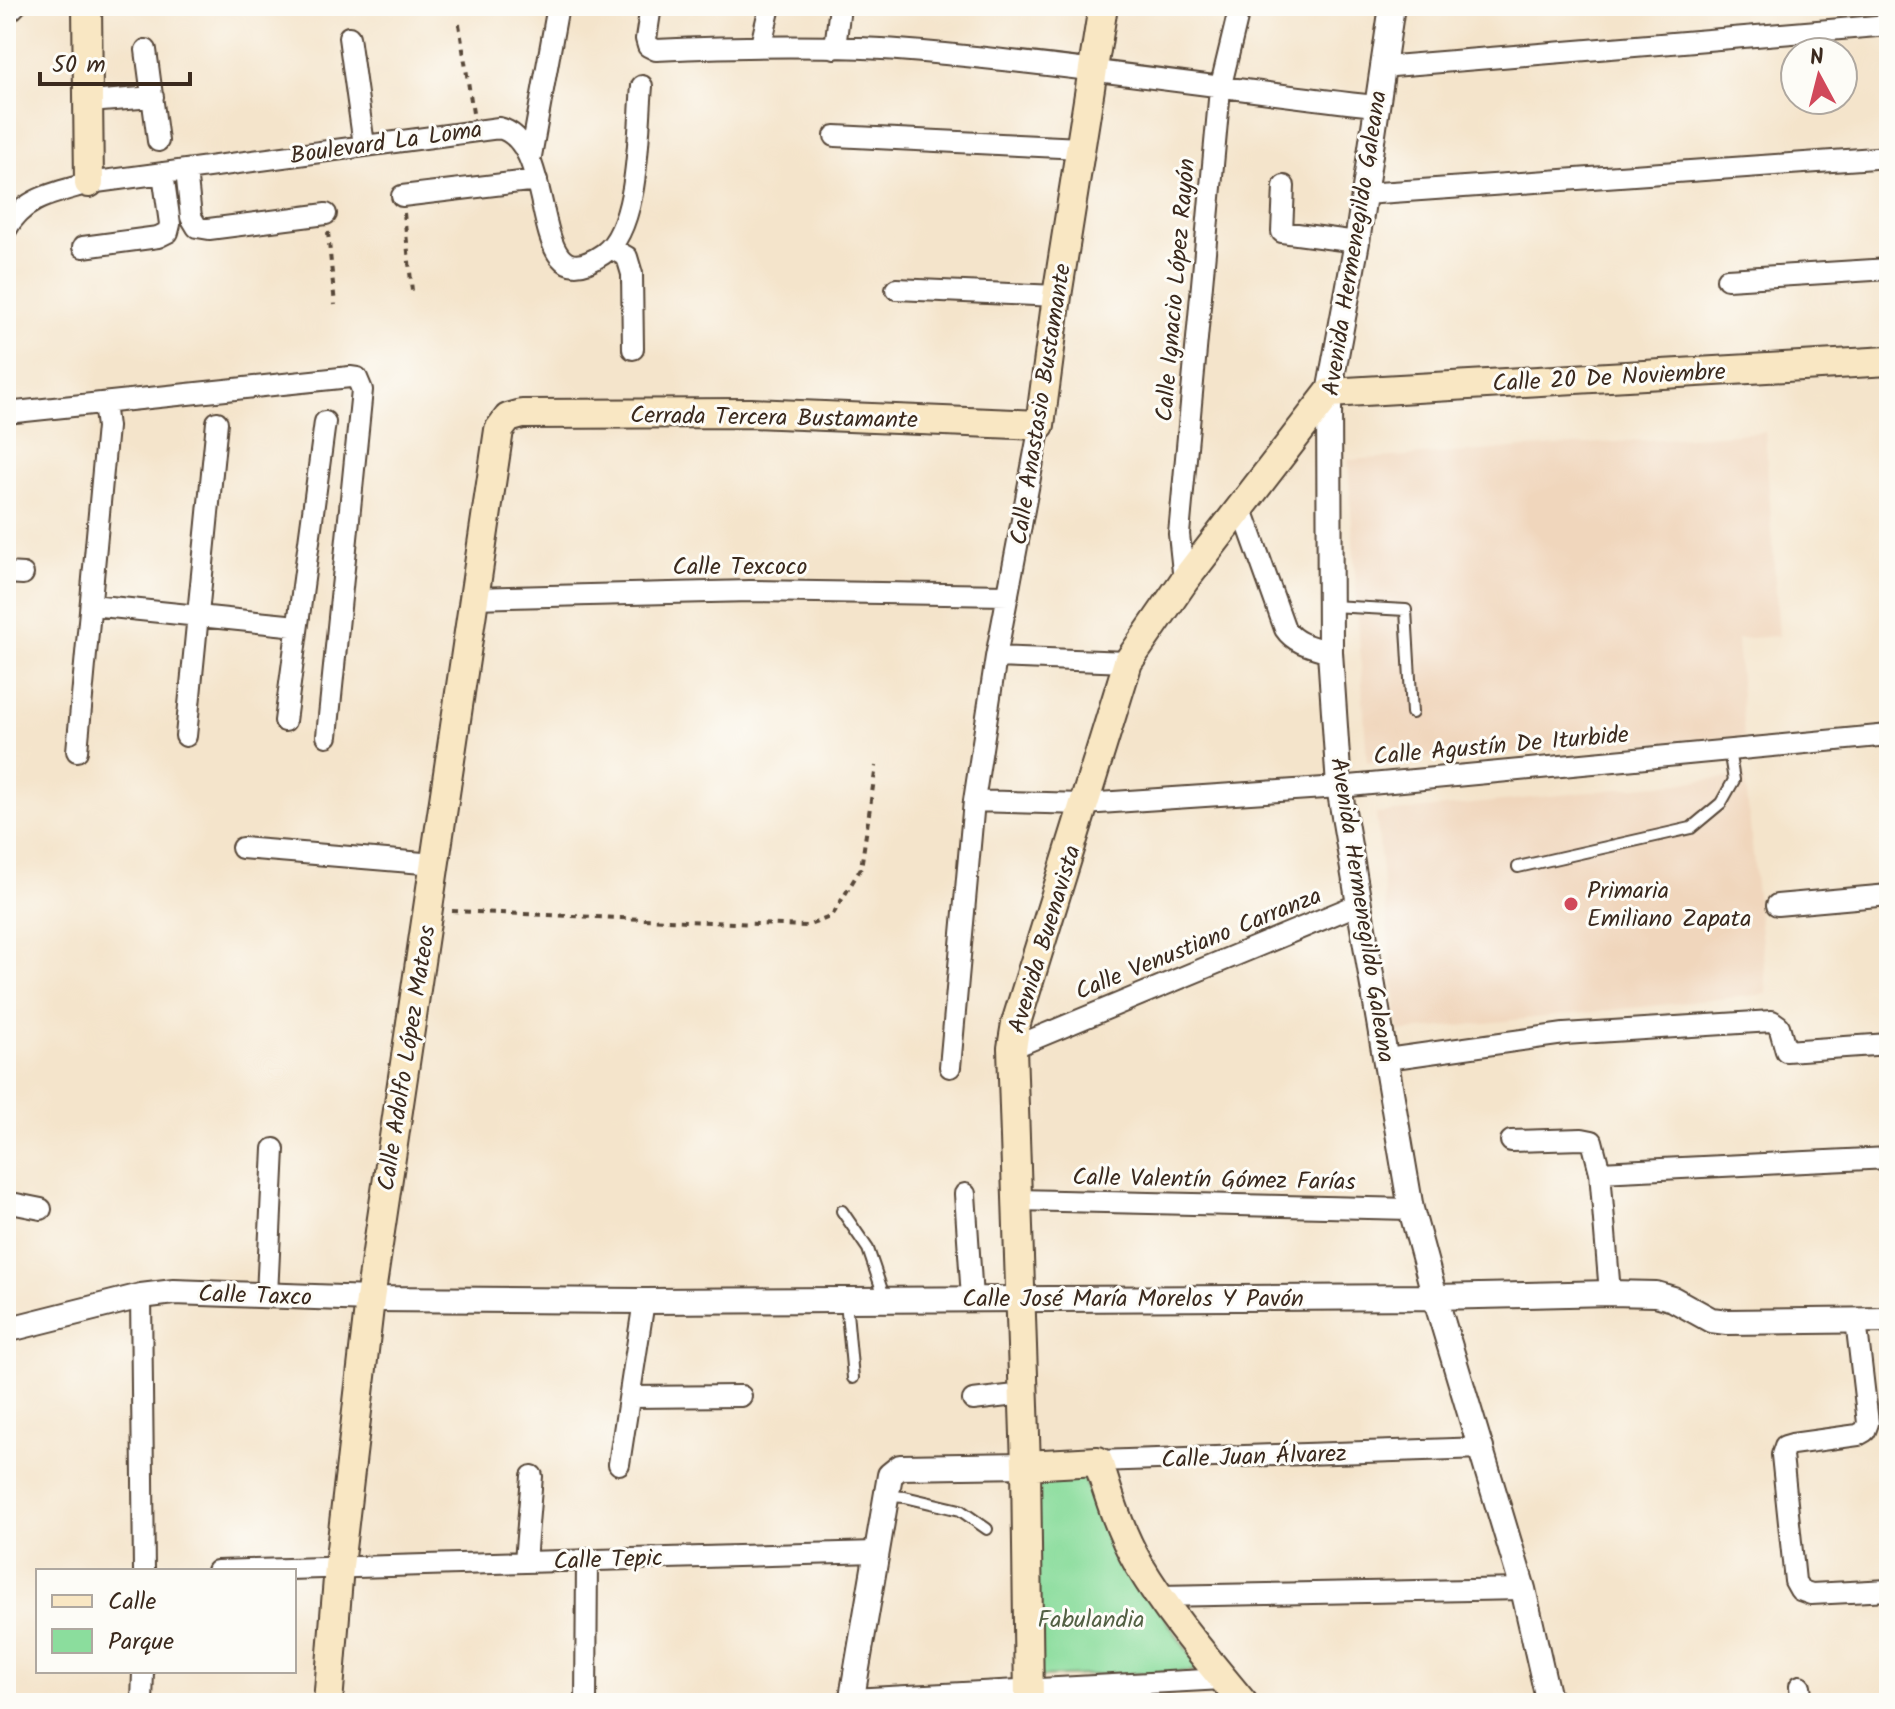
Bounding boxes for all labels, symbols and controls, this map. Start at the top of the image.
scale bar [40,36,190,86]
north arrow [1779,36,1859,116]
text: N [1808,40,1826,77]
text: 50 m [52,46,106,85]
street label: Avenida Hermenegildo Galeana [1312,88,1399,399]
street label: Boulevard La Loma [288,111,485,176]
street label: Calle Ignacio López Rayón [1146,157,1207,423]
street label: Calle Anastasio Bustamante [1000,260,1083,548]
street label: Calle 20 De Noviembre [1491,353,1727,404]
street label: Cerrada Tercera Bustamante [630,396,918,441]
street label: Calle Texcoco [673,548,808,587]
street label: Calle Agustín De Iturbide [1372,716,1631,777]
street label: Avenida Hermenegildo Galeana [1318,755,1405,1066]
street label: Avenida Buenavista [998,840,1093,1038]
place label: Primaria Emiliano Zapata [1587,872,1751,939]
street label: Calle Venustiano Carranza [1069,877,1328,1012]
marker: Primaria Emiliano Zapata [1562,895,1580,913]
street label: Calle Adolfo López Mateos [367,923,448,1194]
street label: Calle Valentín Gómez Farías [1072,1159,1356,1202]
street label: Calle Taxco [197,1275,313,1318]
street label: Calle José María Morelos Y Pavón [962,1280,1304,1319]
street label: Calle Juan Álvarez [1161,1435,1347,1480]
street label: Calle Tepic [553,1539,663,1582]
legend [36,1569,296,1673]
text: Calle [108,1583,156,1622]
park label: Fabulandia [1038,1601,1144,1640]
text: Parque [108,1623,174,1662]

